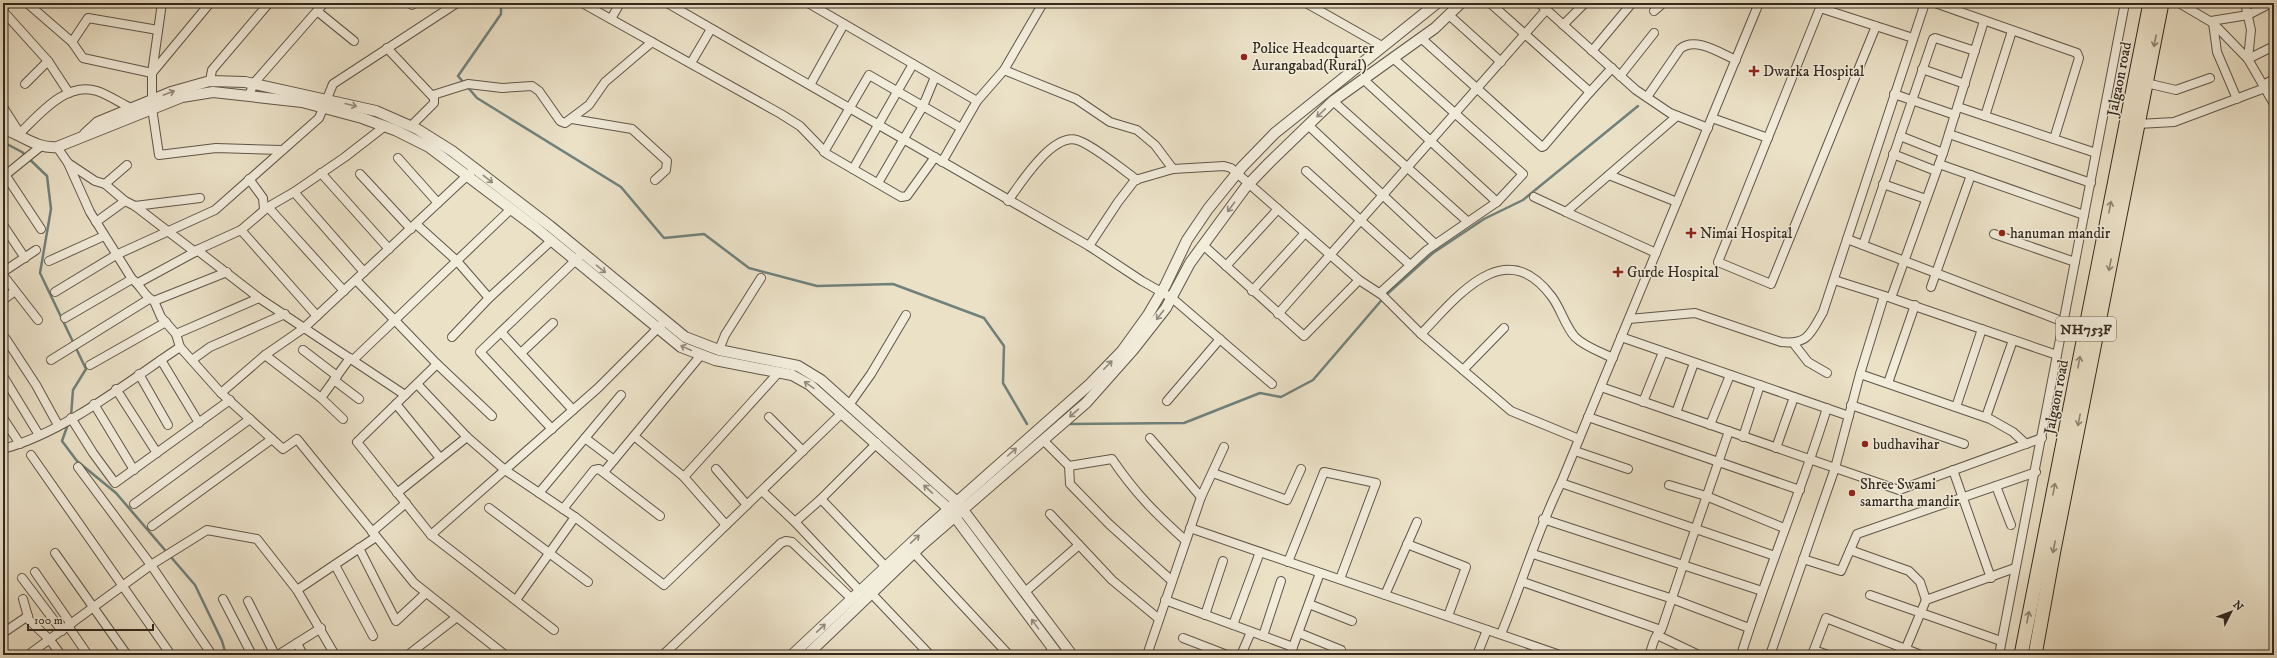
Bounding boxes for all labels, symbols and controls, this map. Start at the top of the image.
one-way arrow [2150,34,2158,47]
place label: Police Headcquarter Aurangabad(Rural) [1252,39,1374,75]
street label: Jalgaon road [2103,40,2136,120]
marker: Police Headcquarter Aurangabad(Rural) [1239,52,1249,62]
place label: Dwarka Hospital [1763,62,1865,81]
marker: Dwarka Hospital [1748,65,1760,77]
one-way arrow [162,89,175,96]
one-way arrow [344,102,357,110]
one-way arrow [1316,108,1326,118]
one-way arrow [483,175,494,183]
one-way arrow [1227,201,1236,212]
one-way arrow [2106,201,2114,214]
place label: Nimai Hospital [1700,224,1793,243]
place label: hanuman mandir [2010,224,2111,243]
marker: Nimai Hospital [1685,227,1697,239]
marker: hanuman mandir [1997,228,2007,238]
one-way arrow [2106,258,2114,271]
place label: Gurde Hospital [1627,263,1719,282]
one-way arrow [596,264,606,273]
marker: Gurde Hospital [1612,266,1624,278]
one-way arrow [1156,310,1165,321]
road number: NH753F [2056,317,2116,341]
one-way arrow [680,344,692,351]
one-way arrow [2076,356,2084,369]
street label: Jalgaon road [2040,358,2073,438]
one-way arrow [1103,360,1113,370]
one-way arrow [804,381,815,389]
one-way arrow [1069,408,1079,417]
one-way arrow [2075,413,2083,426]
place label: budhavihar [1873,435,1940,454]
marker: budhavihar [1860,439,1870,449]
one-way arrow [1007,447,1017,457]
place label: Shree Swami samartha mandir [1860,475,1960,511]
one-way arrow [2050,483,2058,496]
one-way arrow [922,485,933,494]
marker: Shree Swami samartha mandir [1847,488,1857,498]
one-way arrow [910,535,921,544]
one-way arrow [2050,540,2058,553]
north arrow [2211,592,2251,632]
text: N [2229,598,2246,614]
scale bar [28,606,153,632]
one-way arrow [2025,611,2033,624]
text: 100 m [34,613,63,628]
one-way arrow [1030,618,1039,629]
one-way arrow [815,624,825,633]

